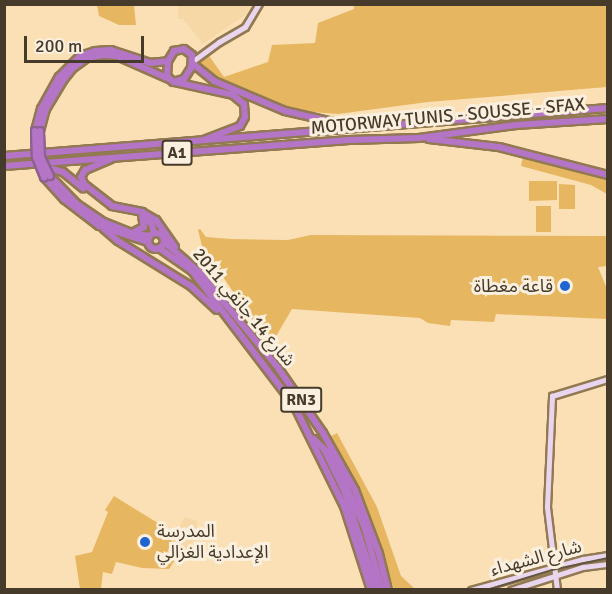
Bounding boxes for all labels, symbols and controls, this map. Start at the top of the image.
scale bar [27,24,147,62]
text: 200 m [35,35,82,57]
street label: MOTORWAY TUNIS - SOUSSE - SFAX [310,93,586,139]
road number: A1 [160,140,194,166]
street label: شارع 14 جانفي 2011 [188,243,300,371]
place label: قاعة مغطاة [474,275,553,297]
marker: قاعة مغطاة [558,279,572,293]
road number: RN3 [280,387,322,413]
place label: المدرسة الإعدادية الغزالي [157,521,269,564]
marker: المدرسة الإعدادية الغزالي [138,535,152,549]
street label: شارع الشهداء [488,535,584,581]

